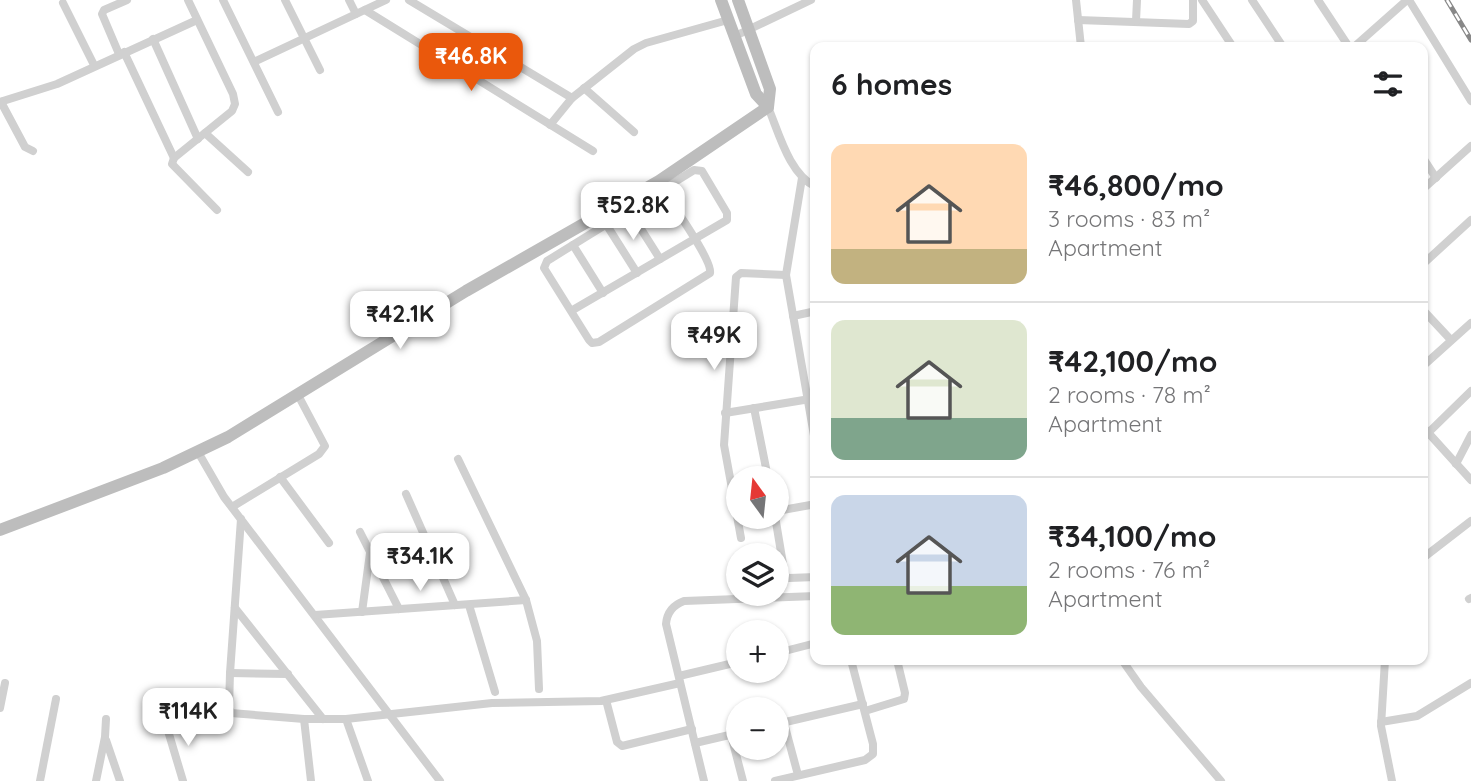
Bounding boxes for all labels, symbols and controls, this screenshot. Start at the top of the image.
pin: ₹46.8K [414,34,528,93]
text: ₹46.8K [435,41,507,70]
text: 6 homes [831,65,952,103]
icon: filters [1369,65,1407,103]
text: ₹46,800/mo [1048,166,1224,204]
icon: home [887,172,971,256]
pin: ₹52.8K [576,182,690,242]
text: ₹52.8K [597,190,669,219]
text: 3 rooms · 83 m² [1048,204,1210,233]
text: Apartment [1048,233,1162,262]
pin: ₹42.1K [343,292,457,351]
text: ₹42.1K [366,299,434,328]
pin: ₹49K [673,312,755,372]
text: ₹49K [687,320,741,349]
text: ₹42,100/mo [1048,342,1217,380]
icon: home [887,348,971,432]
text: 2 rooms · 78 m² [1048,380,1211,409]
text: Apartment [1048,409,1162,438]
north arrow [726,466,789,528]
map controls [726,466,789,760]
text: ₹34,100/mo [1048,517,1216,555]
icon: home [887,523,971,607]
pin: ₹34.1K [363,534,477,593]
text: ₹34.1K [386,541,454,570]
button: layers [726,543,789,606]
text: 2 rooms · 76 m² [1048,555,1210,584]
text: Apartment [1048,584,1162,613]
button: + [726,620,789,683]
pin: ₹114K [139,688,237,748]
text: ₹114K [158,696,218,725]
button: − [726,697,789,760]

